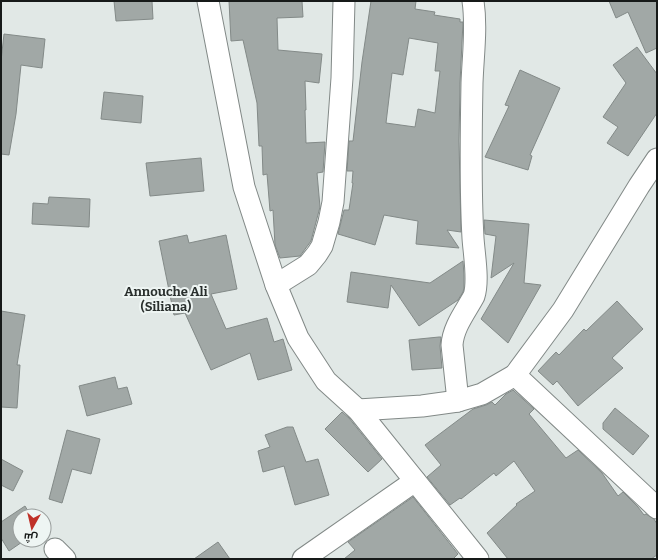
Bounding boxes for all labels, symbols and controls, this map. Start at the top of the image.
district label: Annouche Ali (Siliana) [124,284,208,314]
north arrow [12,508,52,548]
text: ش [23,530,39,545]

